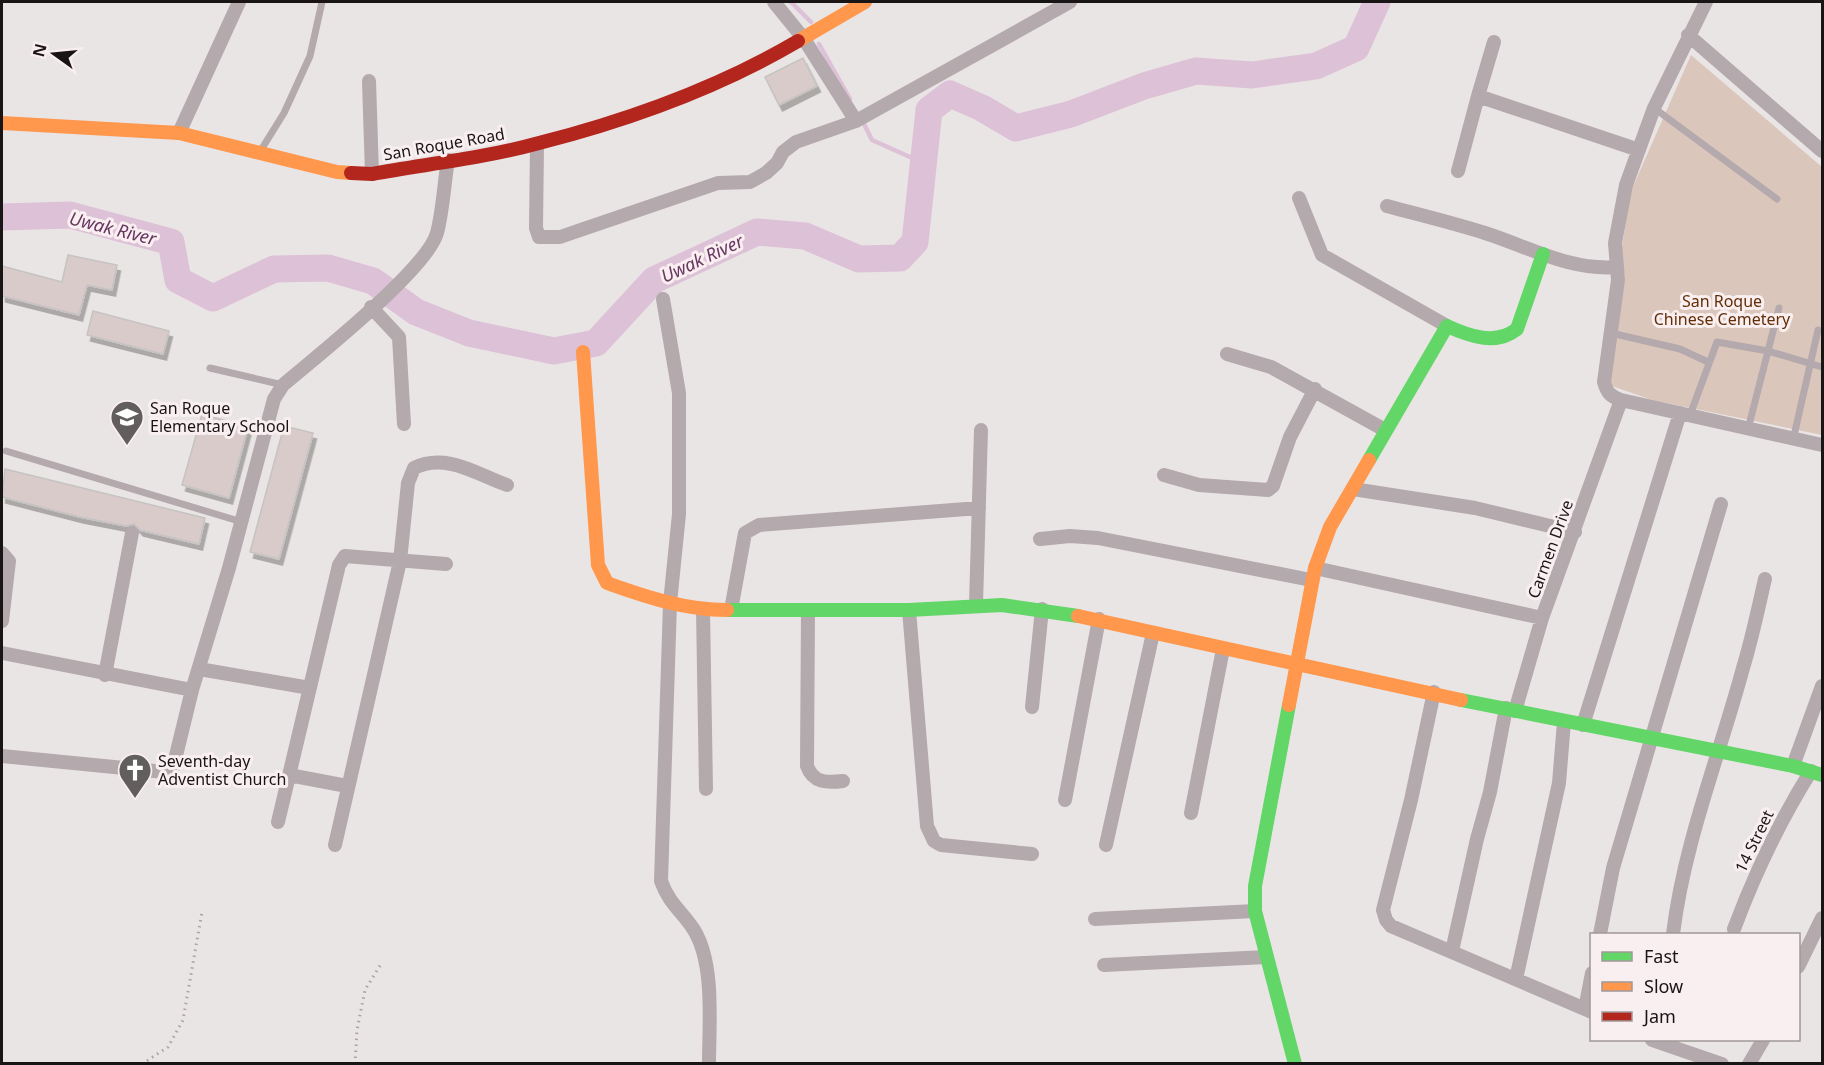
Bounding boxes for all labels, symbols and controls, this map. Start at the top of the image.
north arrow [24,24,84,84]
text: N [27,41,52,59]
street label: San Roque Road [382,123,506,165]
water label: Uwak River [67,206,160,251]
water label: Uwak River [657,228,748,288]
park label: San Roque Chinese Cemetery [1654,290,1791,330]
place label: San Roque Elementary School [150,397,289,437]
school or university icon: San Roque Elementary School [109,399,145,446]
street label: Carmen Drive [1522,497,1578,601]
place label: Seventh-day Adventist Church [158,750,286,790]
church icon: Seventh-day Adventist Church [117,752,153,799]
street label: 14 Street [1729,806,1779,876]
legend [1590,933,1800,1041]
text: Fast [1644,944,1679,968]
text: Slow [1644,974,1683,998]
text: Jam [1642,1004,1676,1028]

